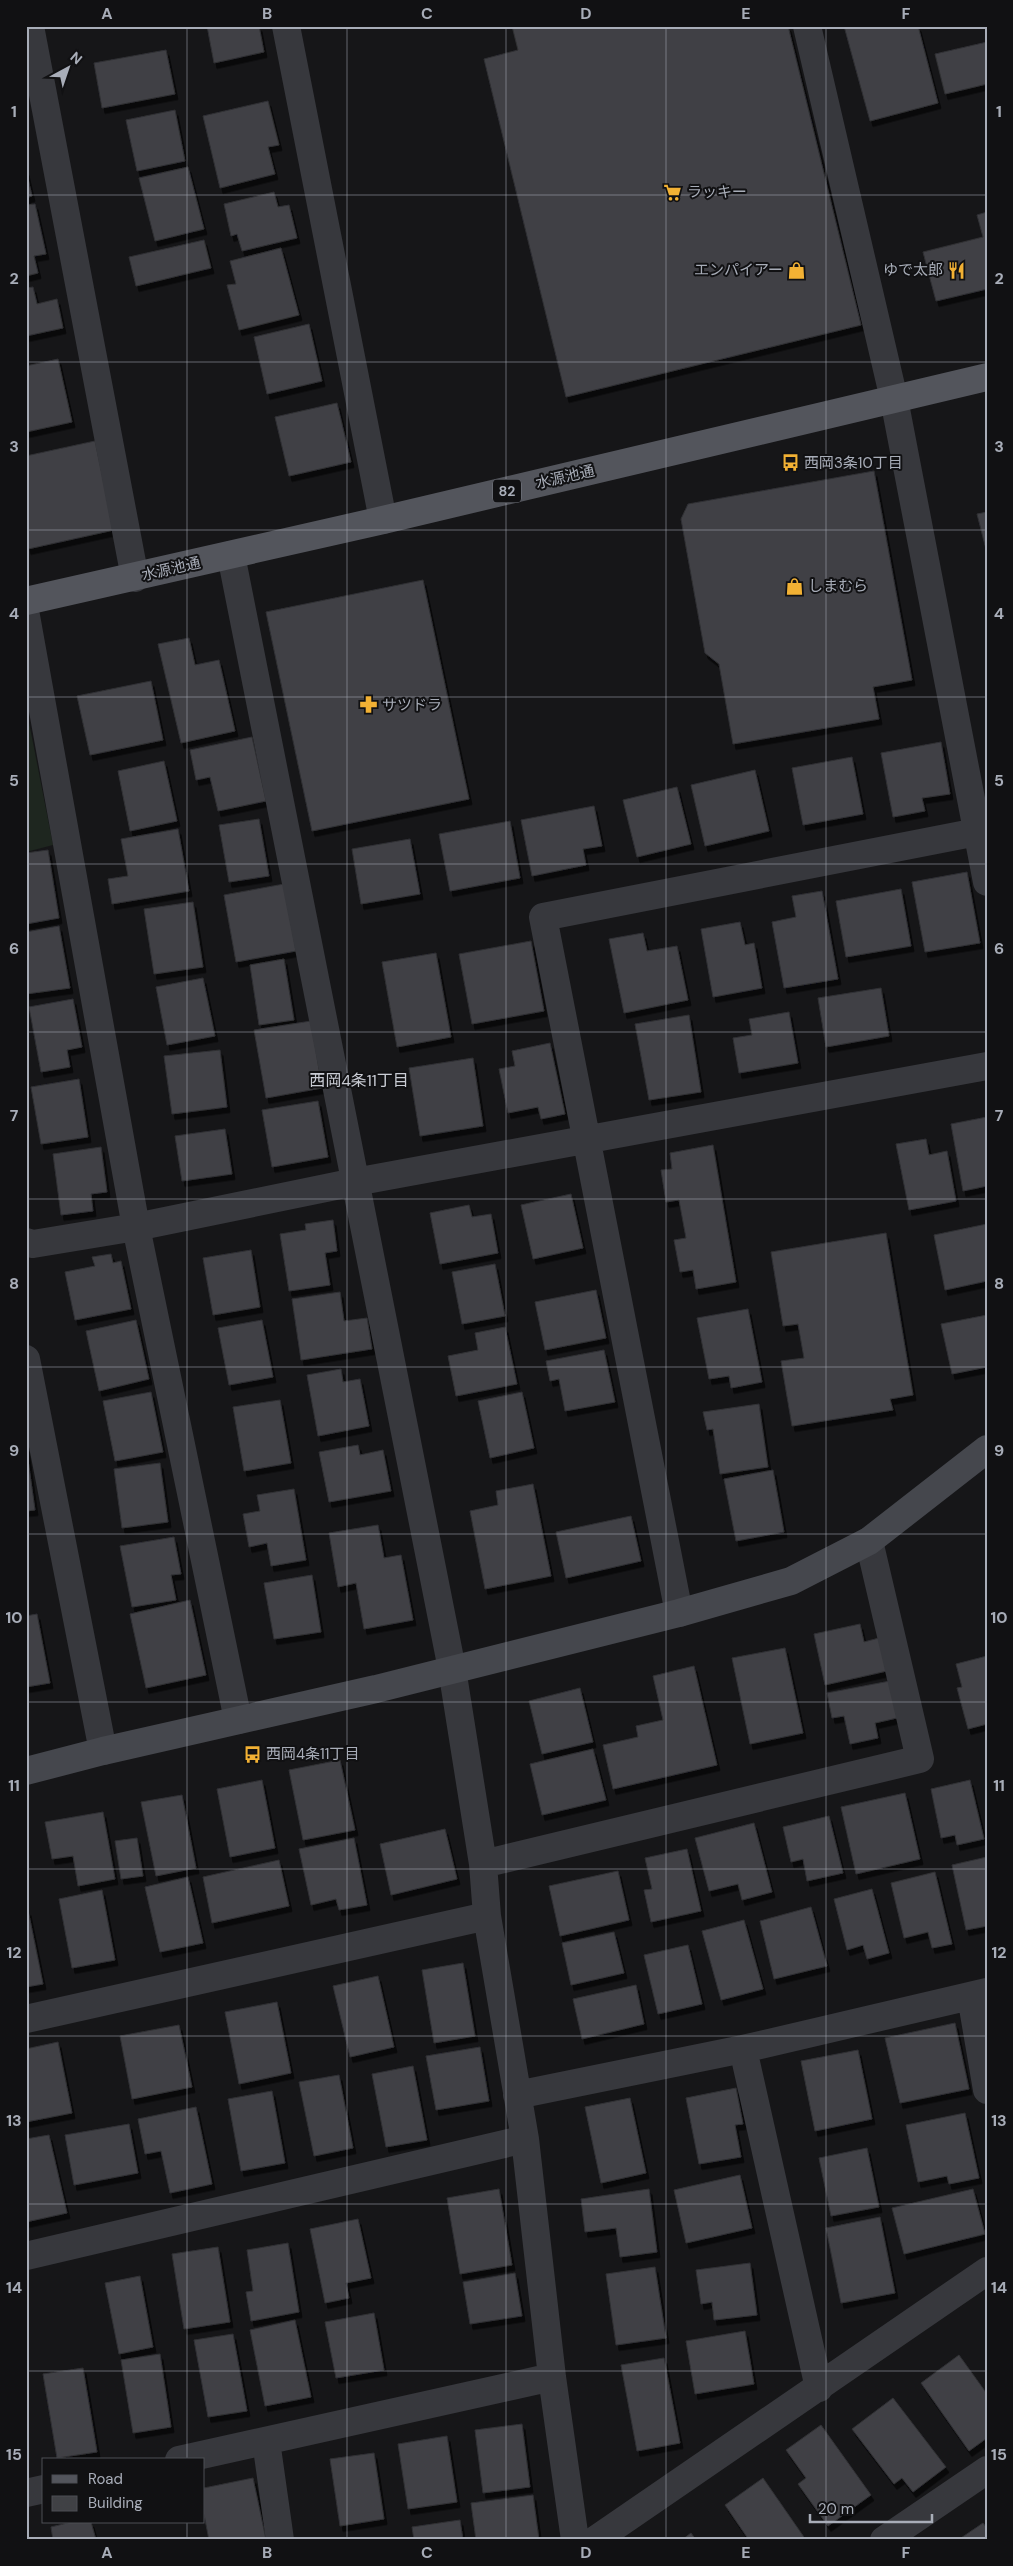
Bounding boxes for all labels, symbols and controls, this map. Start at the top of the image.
text: A [101,3,113,24]
text: B [262,3,272,24]
text: C [421,3,433,24]
text: D [580,3,592,24]
text: E [741,3,751,24]
text: F [902,3,911,24]
north arrow [42,42,92,92]
text: N [67,48,86,68]
text: 1 [11,101,17,122]
text: 1 [996,101,1002,122]
supermarket icon: ラッキー [663,182,683,202]
place label: ラッキー [687,182,747,202]
place label: エンパイアー [694,260,783,280]
shop icon: エンパイアー [787,260,807,280]
place label: ゆで太郎 [883,260,943,280]
restaurant icon: ゆで太郎 [947,260,967,280]
text: 2 [9,268,19,289]
text: 2 [994,268,1004,289]
text: 3 [9,436,19,457]
text: 3 [994,436,1004,457]
bus stop icon: 西岡3条10丁目 [780,453,800,473]
place label: 西岡3条10丁目 [804,453,903,473]
street label: 水源池通 [534,461,596,493]
road number: 82 [493,480,521,502]
street label: 水源池通 [140,553,202,585]
shop icon: しまむら [784,576,804,596]
place label: しまむら [808,576,868,596]
text: 4 [9,603,19,624]
text: 4 [994,603,1004,624]
pharmacy icon: サツドラ [358,695,378,715]
place label: サツドラ [382,695,442,715]
text: 5 [9,770,19,791]
text: 5 [994,770,1004,791]
text: 6 [9,938,19,959]
text: 6 [994,938,1004,959]
district label: 西岡4条11丁目 [309,1070,409,1091]
text: 7 [10,1105,19,1126]
text: 7 [995,1105,1004,1126]
text: 8 [9,1273,19,1294]
text: 8 [994,1273,1004,1294]
text: 9 [9,1440,19,1461]
text: 9 [994,1440,1004,1461]
text: 10 [5,1607,23,1628]
text: 10 [990,1607,1008,1628]
bus stop icon: 西岡4条11丁目 [242,1744,262,1764]
place label: 西岡4条11丁目 [266,1744,359,1764]
text: 11 [8,1775,20,1796]
text: 11 [993,1775,1005,1796]
text: 12 [6,1942,22,1963]
text: 12 [991,1942,1007,1963]
text: 13 [6,2110,22,2131]
text: 13 [991,2110,1007,2131]
text: 14 [6,2277,22,2298]
text: 14 [991,2277,1007,2298]
text: 15 [6,2444,22,2465]
text: 15 [991,2444,1007,2465]
legend [42,2458,205,2524]
text: Road [88,2469,123,2489]
scale bar [810,2491,933,2523]
text: Building [88,2493,143,2513]
text: 20 m [818,2499,854,2519]
text: A [101,2542,113,2563]
text: B [262,2542,272,2563]
text: C [421,2542,433,2563]
text: D [580,2542,592,2563]
text: E [741,2542,751,2563]
text: F [902,2542,911,2563]

